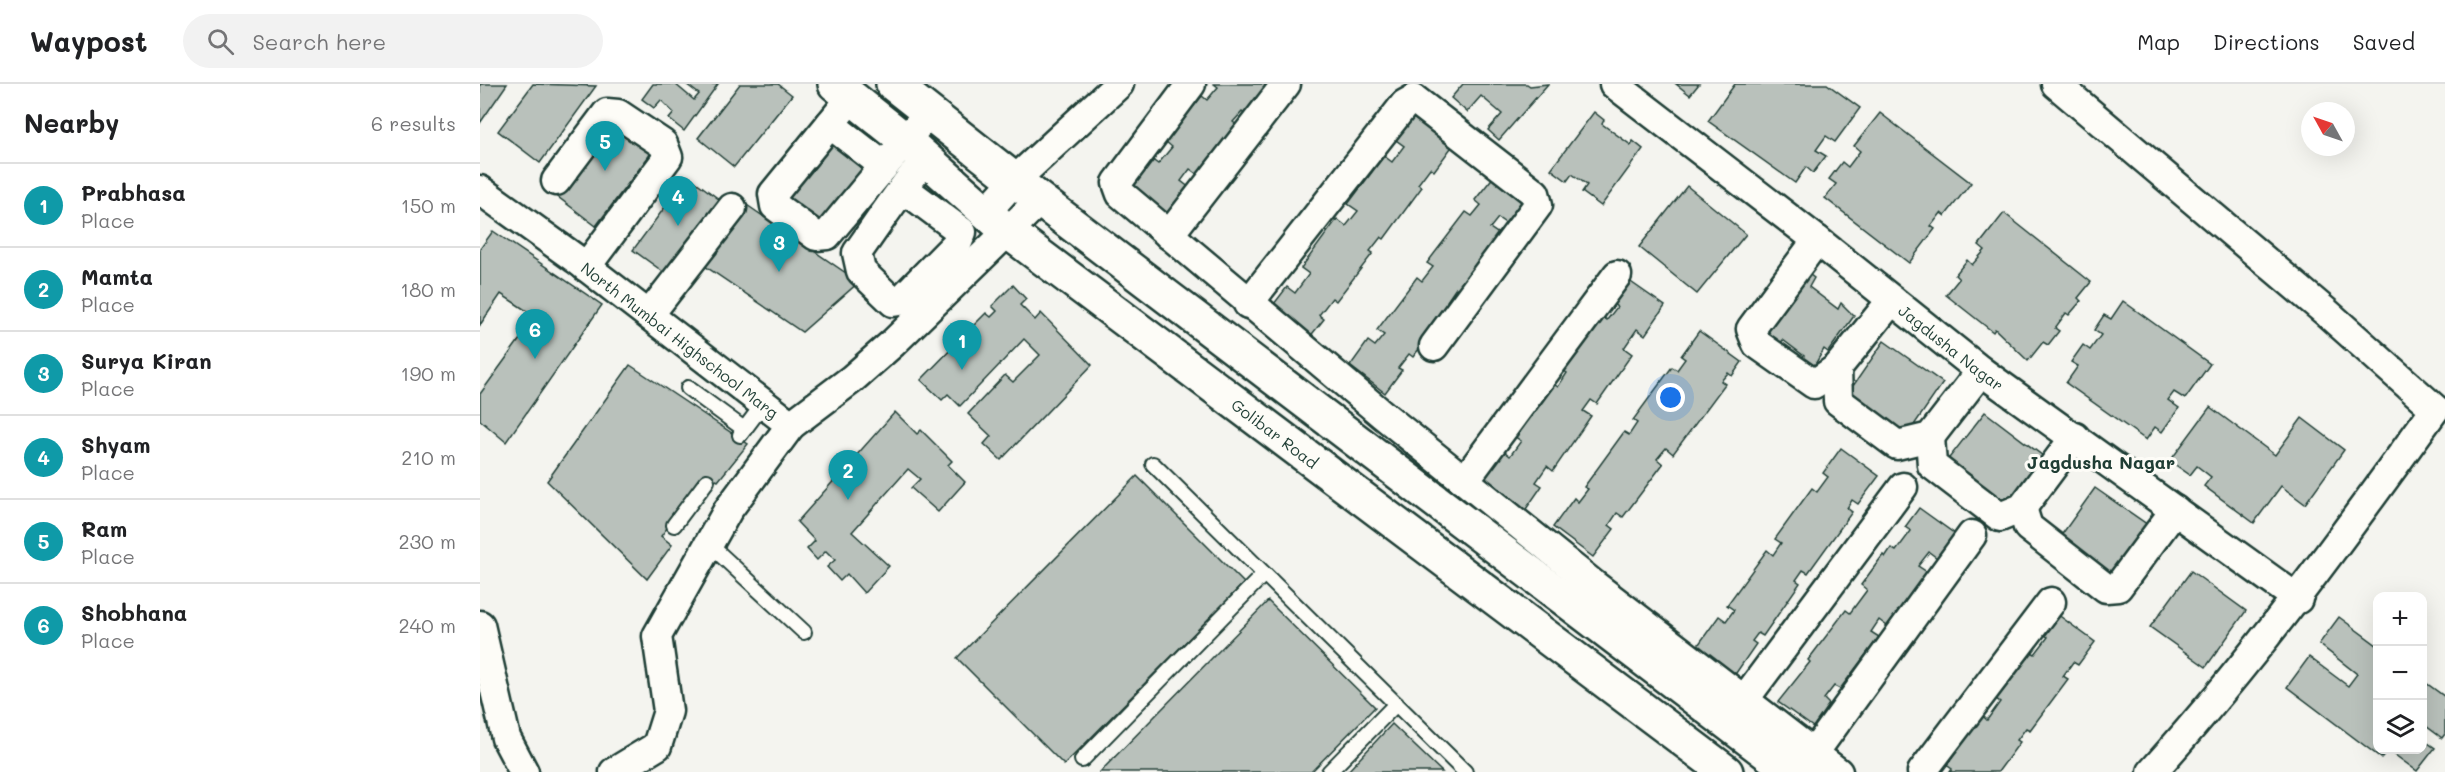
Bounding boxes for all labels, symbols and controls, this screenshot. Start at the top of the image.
search box [183,14,603,68]
text: Waypost [30,23,147,59]
icon: search [204,25,237,58]
text: Search here [252,27,386,56]
text: Map [2137,28,2180,55]
text: Directions [2213,28,2320,55]
text: Saved [2353,28,2415,55]
north arrow [2301,102,2355,156]
text: Nearby [24,106,119,140]
text: 6 results [371,110,456,136]
pin: 5 [586,122,624,171]
pin: 4 [658,176,698,226]
text: Prabhasa [81,178,186,207]
text: 1 [39,192,48,218]
text: 150 m [401,192,456,218]
text: Place [81,207,135,233]
pin: 3 [760,222,798,272]
street label: North Mumbai Highschool Marg [577,257,783,422]
text: Mamta [81,262,153,291]
text: 2 [38,276,49,302]
text: 180 m [400,276,456,302]
text: Place [81,291,135,317]
street label: Jagdusha Nagar [1895,299,2008,395]
pin: 6 [516,310,554,359]
pin: 1 [942,320,982,370]
text: Surya Kiran [81,346,212,375]
text: 3 [38,360,50,386]
text: 190 m [401,360,456,386]
text: Place [81,375,135,401]
your location [1656,383,1685,412]
street label: Golibar Road [1228,393,1323,472]
text: Shyam [81,430,150,459]
text: 4 [37,444,50,470]
text: 210 m [401,444,456,470]
pin: 2 [828,450,868,500]
district label: Jagdusha Nagar [2027,450,2175,474]
text: Place [81,459,135,485]
text: Ram [81,514,127,543]
text: 5 [38,528,49,554]
text: 230 m [398,528,456,554]
text: Place [81,543,135,569]
map controls [2373,592,2427,754]
button: + [2373,592,2427,646]
text: Shobhana [81,598,187,627]
text: 6 [37,612,50,638]
text: 240 m [398,612,456,638]
text: Place [81,627,135,653]
button: − [2373,646,2427,700]
button: layers [2373,700,2427,754]

